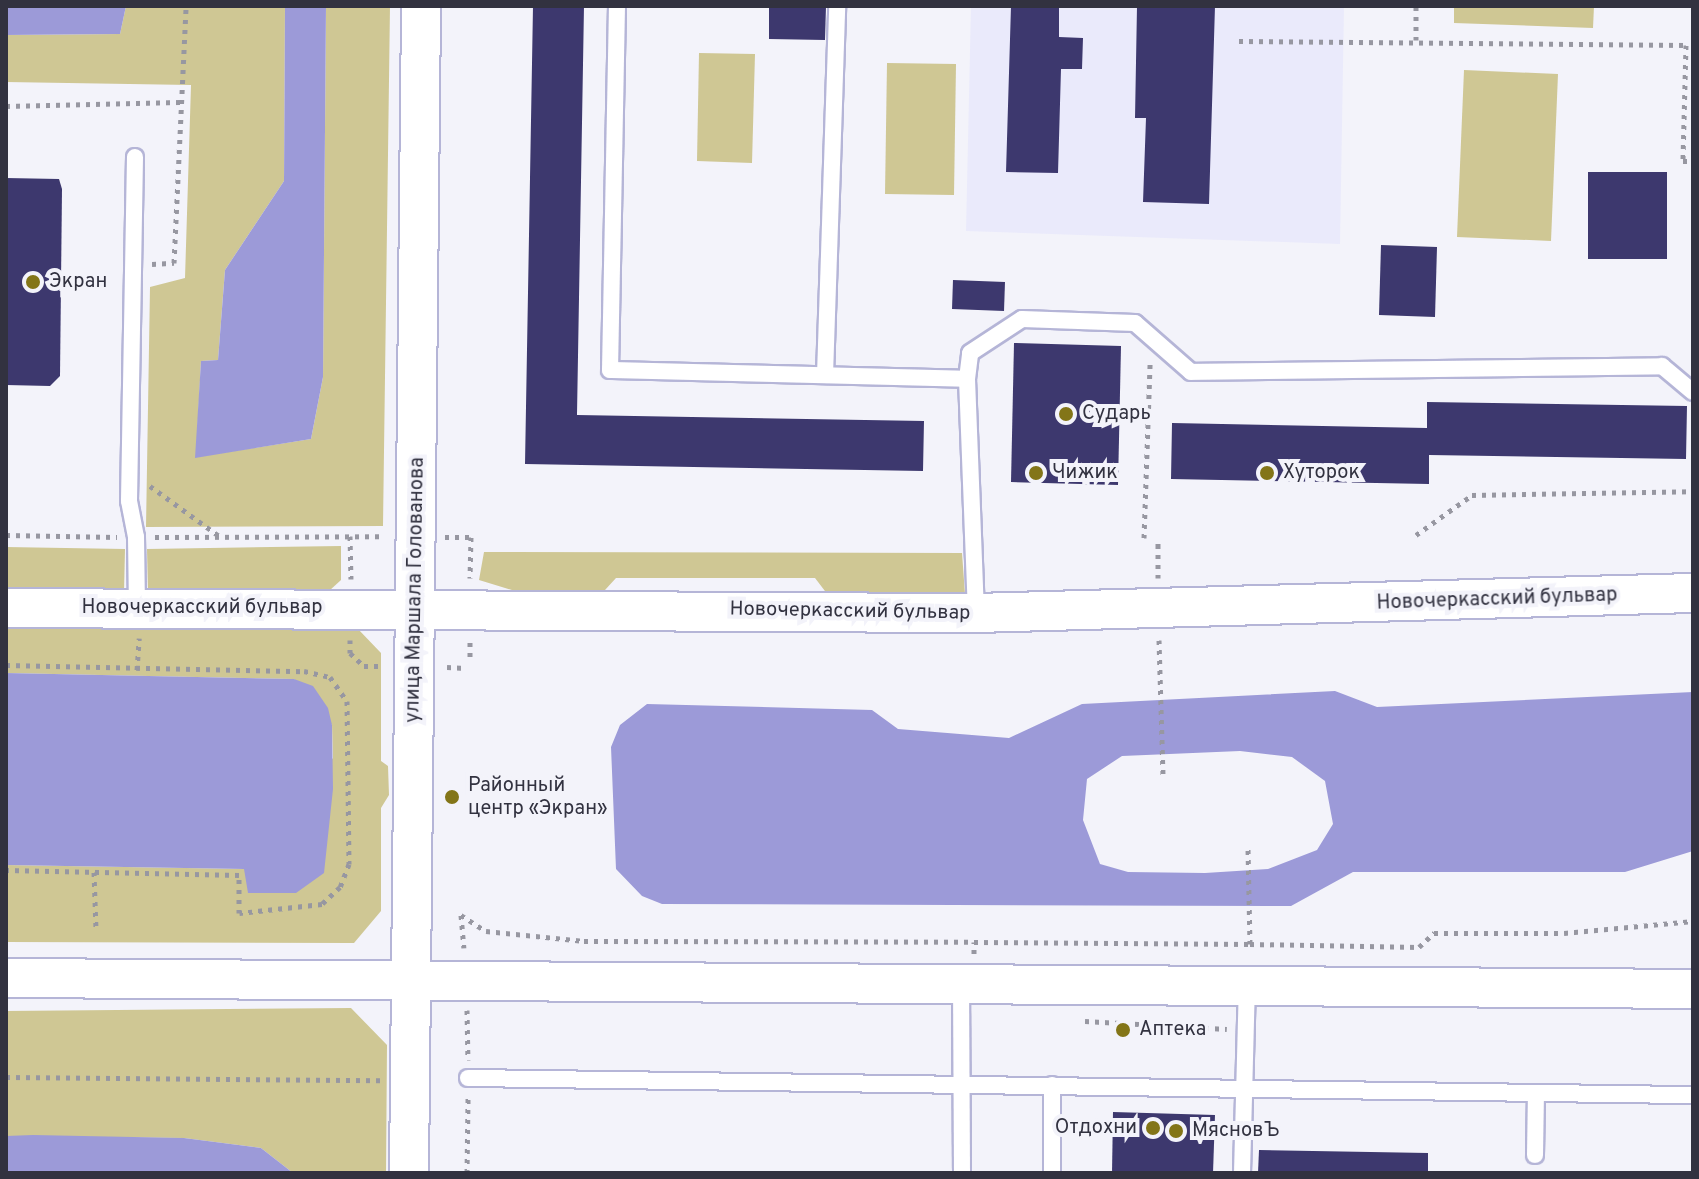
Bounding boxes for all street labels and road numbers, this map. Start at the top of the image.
street label: улица Маршала Голованова [402,457,430,723]
street label: Новочеркасский бульвар [1376,584,1618,616]
street label: Новочеркасский бульвар [82,596,322,620]
street label: Новочеркасский бульвар [729,598,971,626]

